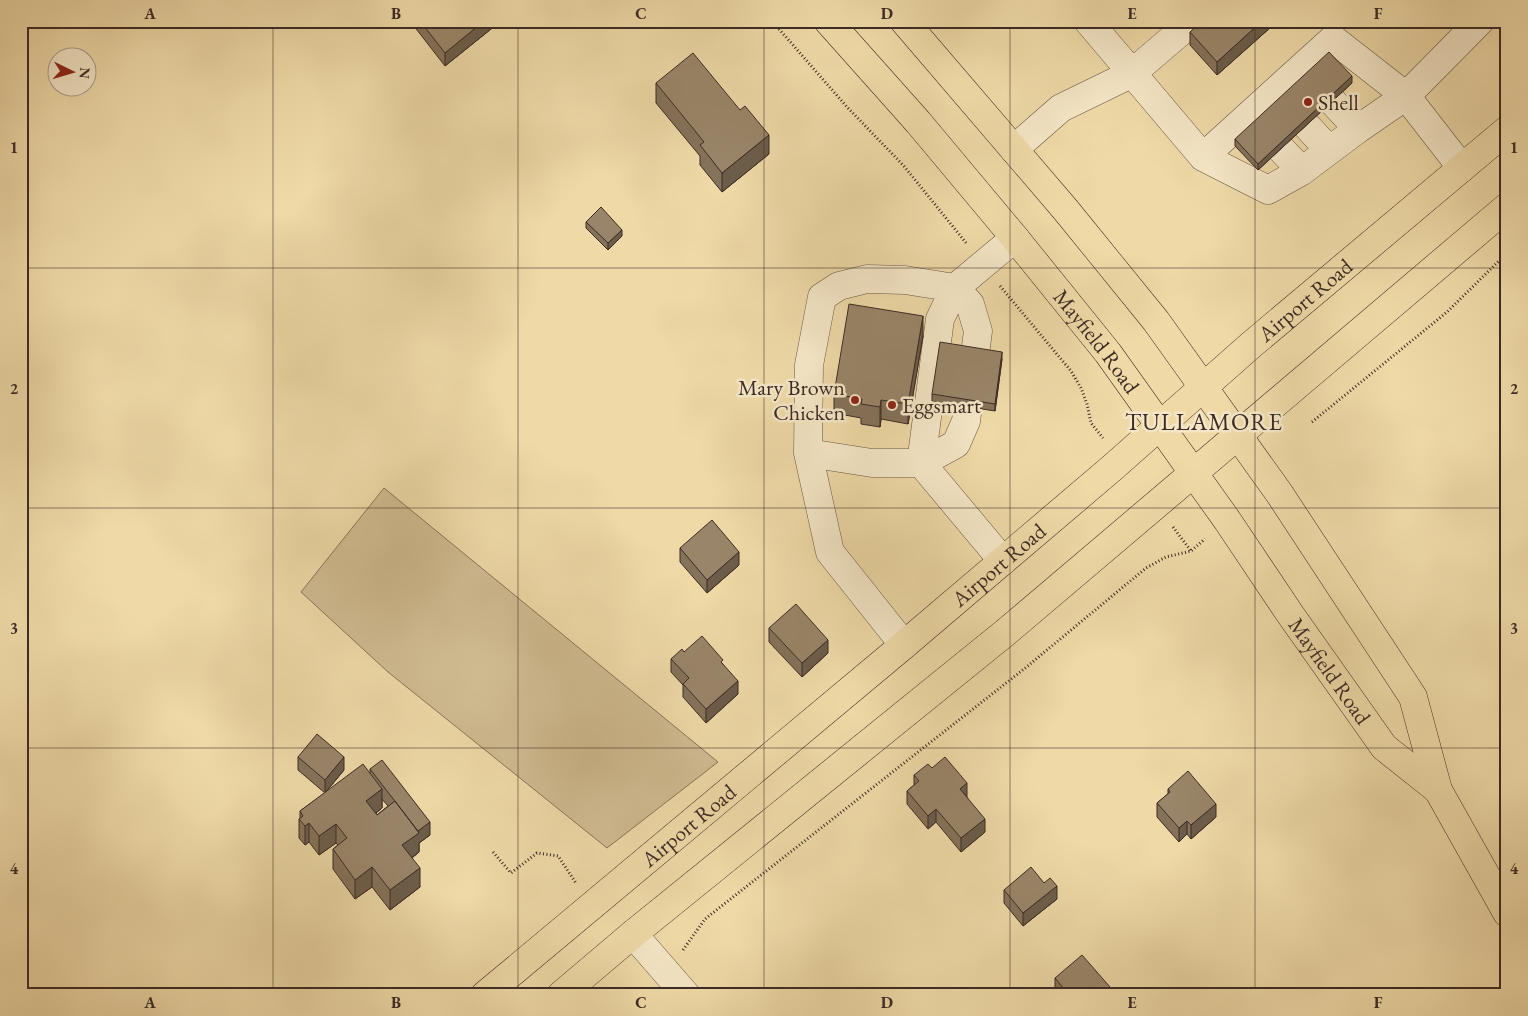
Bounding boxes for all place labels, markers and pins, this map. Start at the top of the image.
place label: Shell [1318,88,1359,117]
marker: Shell [1302,96,1314,108]
place label: Mary Brown Chicken [738,373,845,427]
place label: Eggsmart [902,391,981,420]
marker: Mary Brown Chicken [849,394,861,406]
marker: Eggsmart [886,399,898,411]

